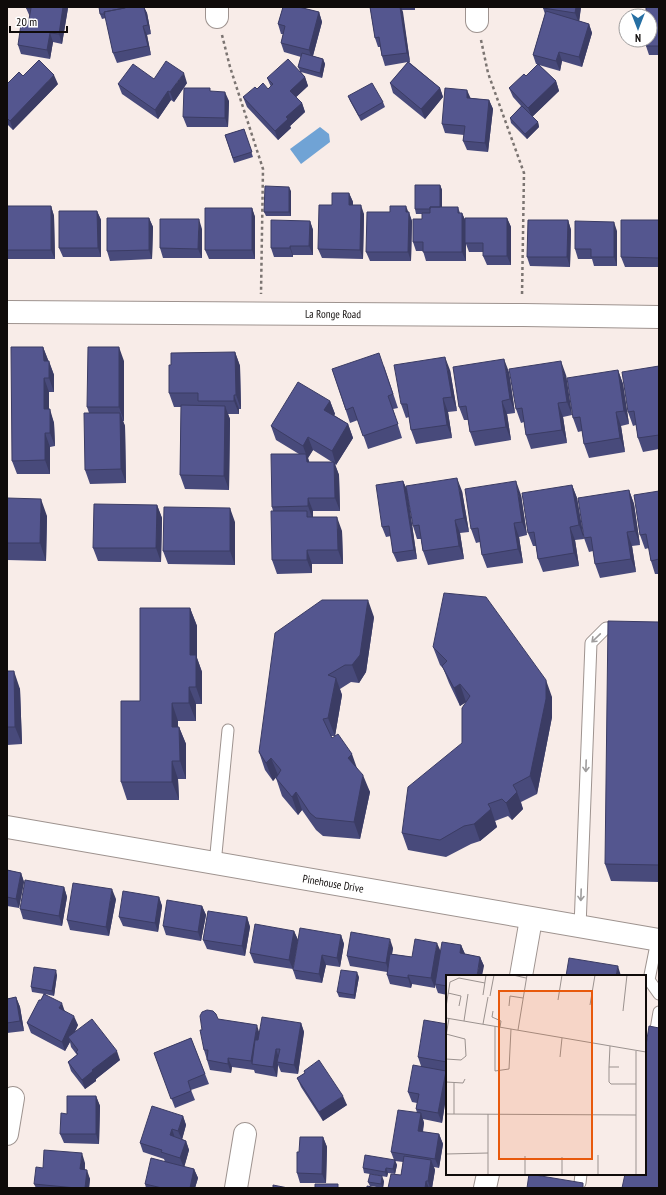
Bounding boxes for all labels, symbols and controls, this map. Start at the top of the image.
scale bar [10,8,67,34]
north arrow [618,8,658,48]
text: 20 m [16,14,37,29]
text: N [635,31,641,45]
street label: La Ronge Road [305,307,361,321]
one-way arrow [591,633,601,643]
one-way arrow [582,759,589,772]
street label: Pinehouse Drive [302,871,365,896]
one-way arrow [578,889,585,902]
inset map [446,975,646,1175]

